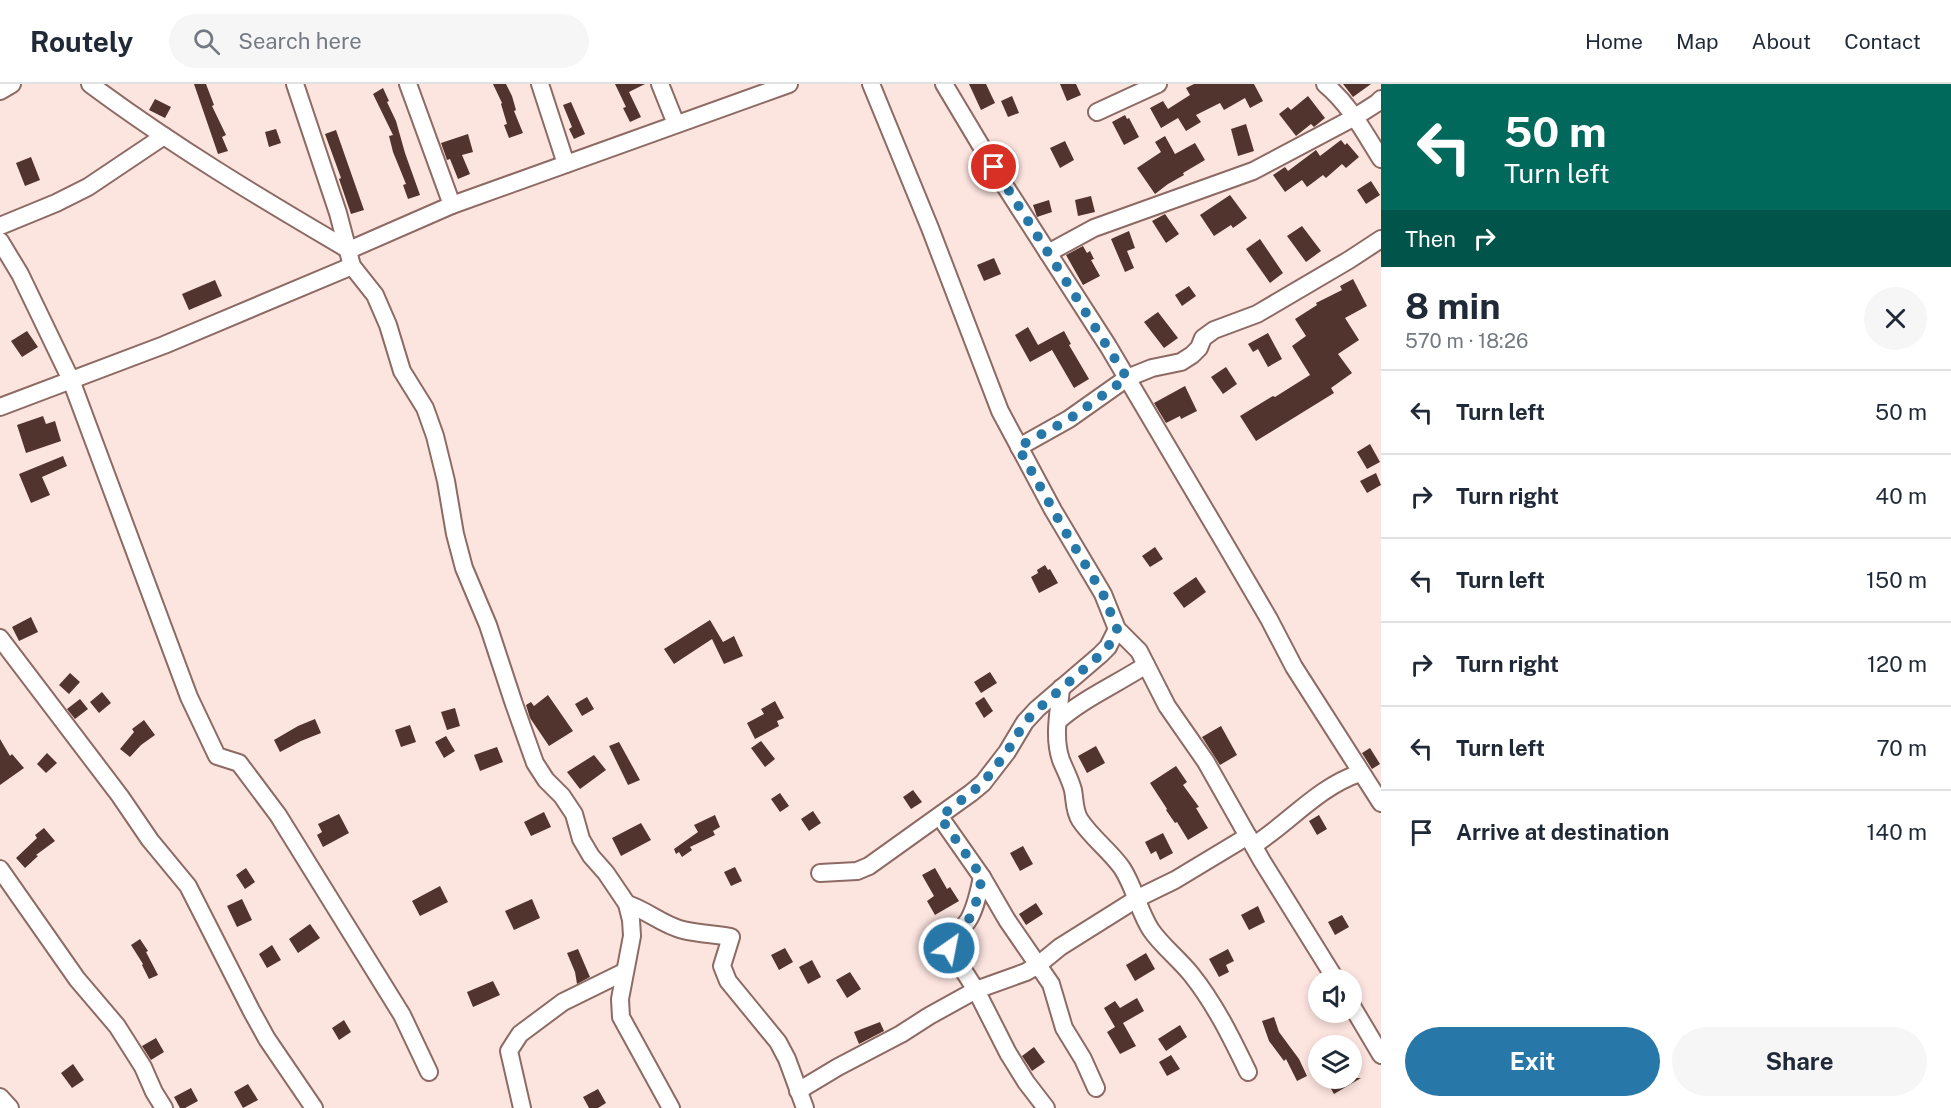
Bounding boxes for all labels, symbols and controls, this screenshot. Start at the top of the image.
search box [169,14,589,68]
text: Routely [30,25,133,58]
icon: search [190,25,223,58]
text: Search here [238,28,362,54]
text: Home [1585,29,1643,54]
text: Map [1676,29,1719,54]
text: About [1752,29,1811,54]
text: Contact [1844,29,1921,54]
text: 50 m [1504,107,1607,156]
icon: left [1405,108,1483,186]
pin [968,141,1019,192]
icon: arrive [977,150,1010,183]
text: Turn left [1504,157,1610,189]
icon: right [1468,222,1501,255]
text: Then [1405,226,1456,252]
text: 8 min [1405,285,1501,327]
button: close [1864,287,1927,350]
text: 570 m · 18:26 [1405,329,1528,353]
icon: left [1405,396,1438,429]
text: Turn left [1456,399,1545,425]
text: 50 m [1875,399,1927,425]
icon: right [1405,480,1438,513]
text: Turn right [1456,483,1559,509]
text: 40 m [1875,483,1927,509]
icon: left [1405,564,1438,597]
text: Turn left [1456,567,1545,593]
text: 150 m [1866,567,1927,593]
icon: right [1405,648,1438,681]
text: Turn right [1456,651,1559,677]
text: 120 m [1867,651,1927,677]
icon: left [1405,732,1438,765]
text: Turn left [1456,735,1545,761]
text: 70 m [1876,735,1927,761]
icon: arrive [1405,816,1438,849]
text: Arrive at destination [1456,819,1669,845]
text: 140 m [1866,819,1927,845]
position arrow [917,916,981,980]
map controls [1308,969,1362,1089]
button: sound [1308,969,1362,1023]
button: Exit [1405,1027,1660,1096]
button: Share [1672,1027,1927,1096]
button: layers [1308,1035,1362,1089]

